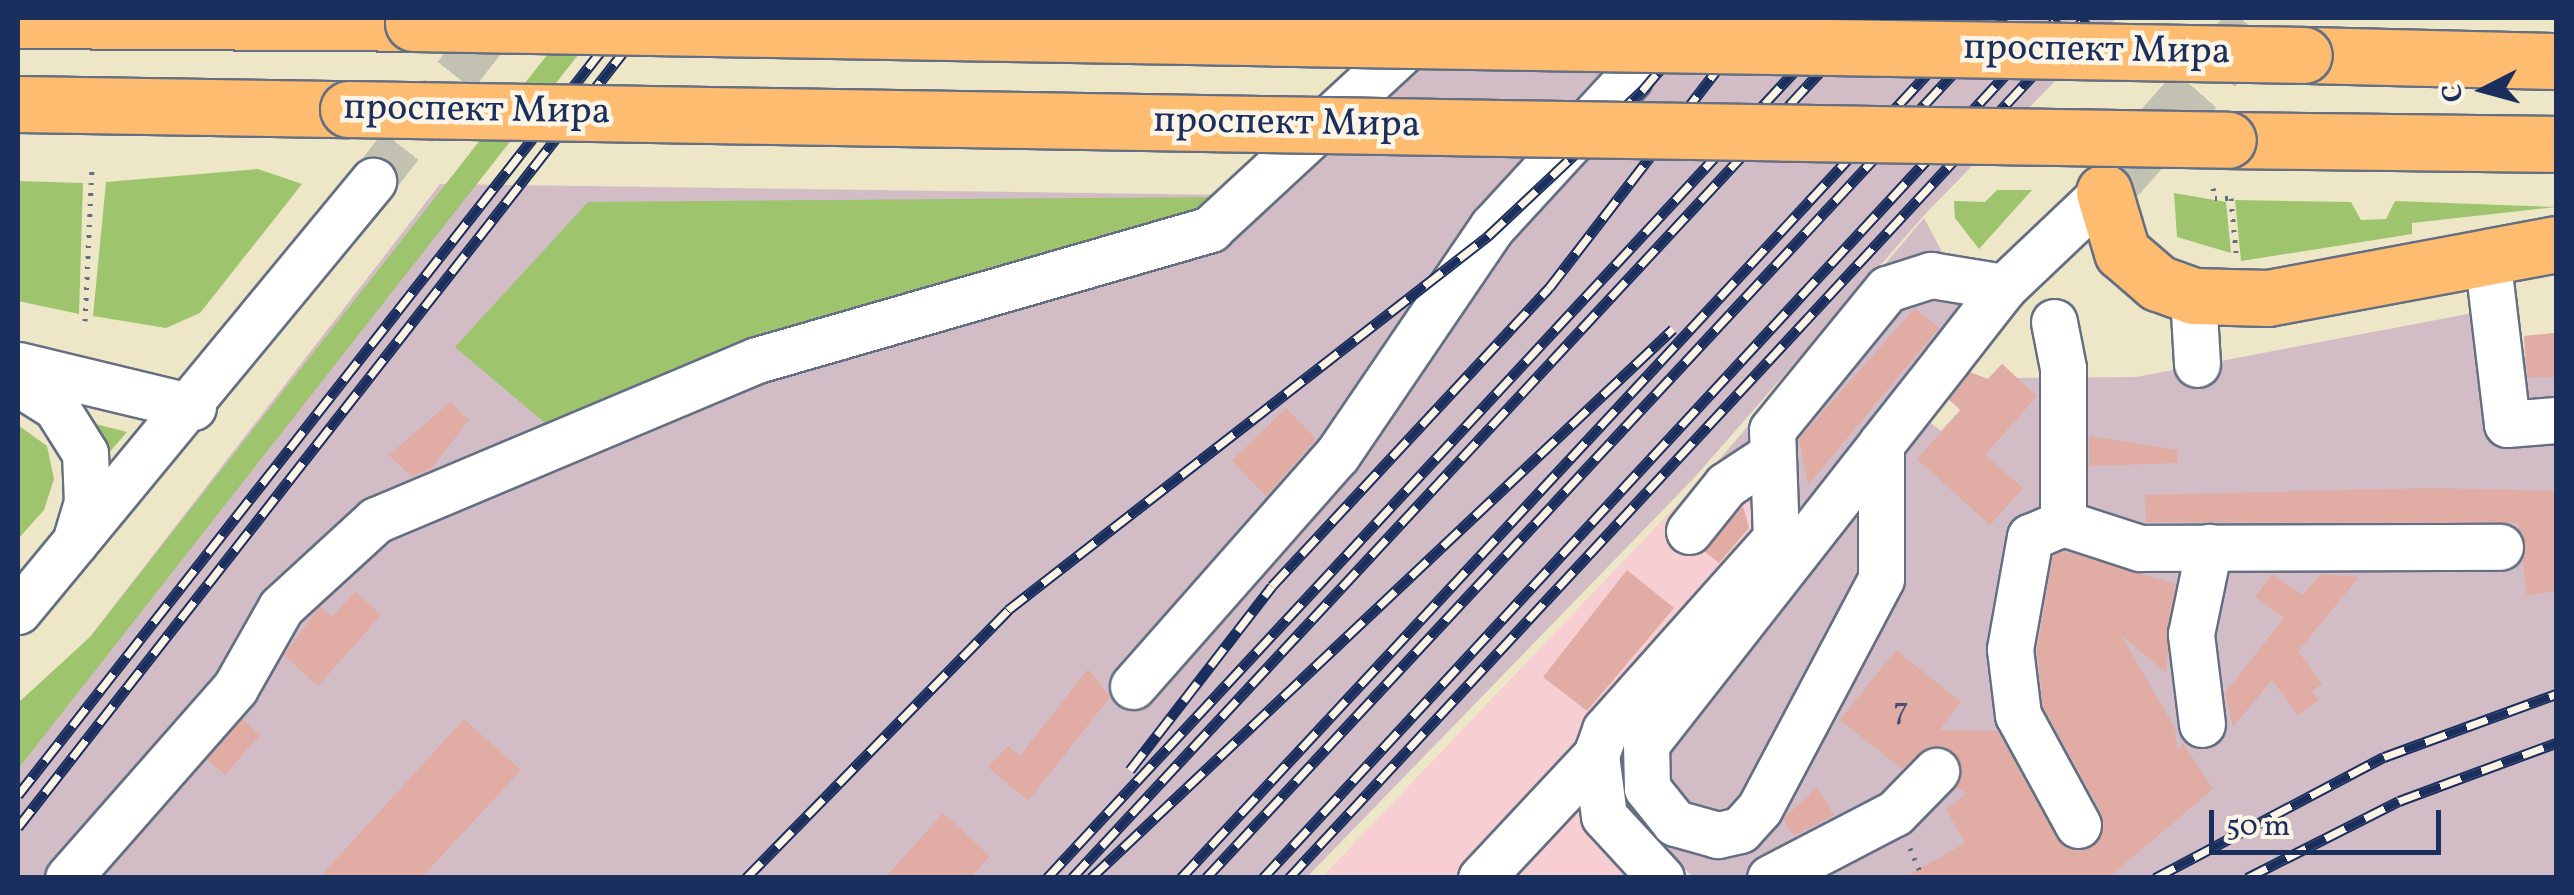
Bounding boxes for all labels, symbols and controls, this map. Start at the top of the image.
street label: проспект Мира [1963,26,2231,76]
north arrow [2434,40,2534,140]
text: С [2433,82,2474,104]
street label: проспект Мира [343,86,611,136]
street label: проспект Мира [1153,99,1421,149]
house number: 7 [1893,692,1909,730]
scale bar [2214,790,2446,852]
text: 50 m [2226,806,2290,848]

